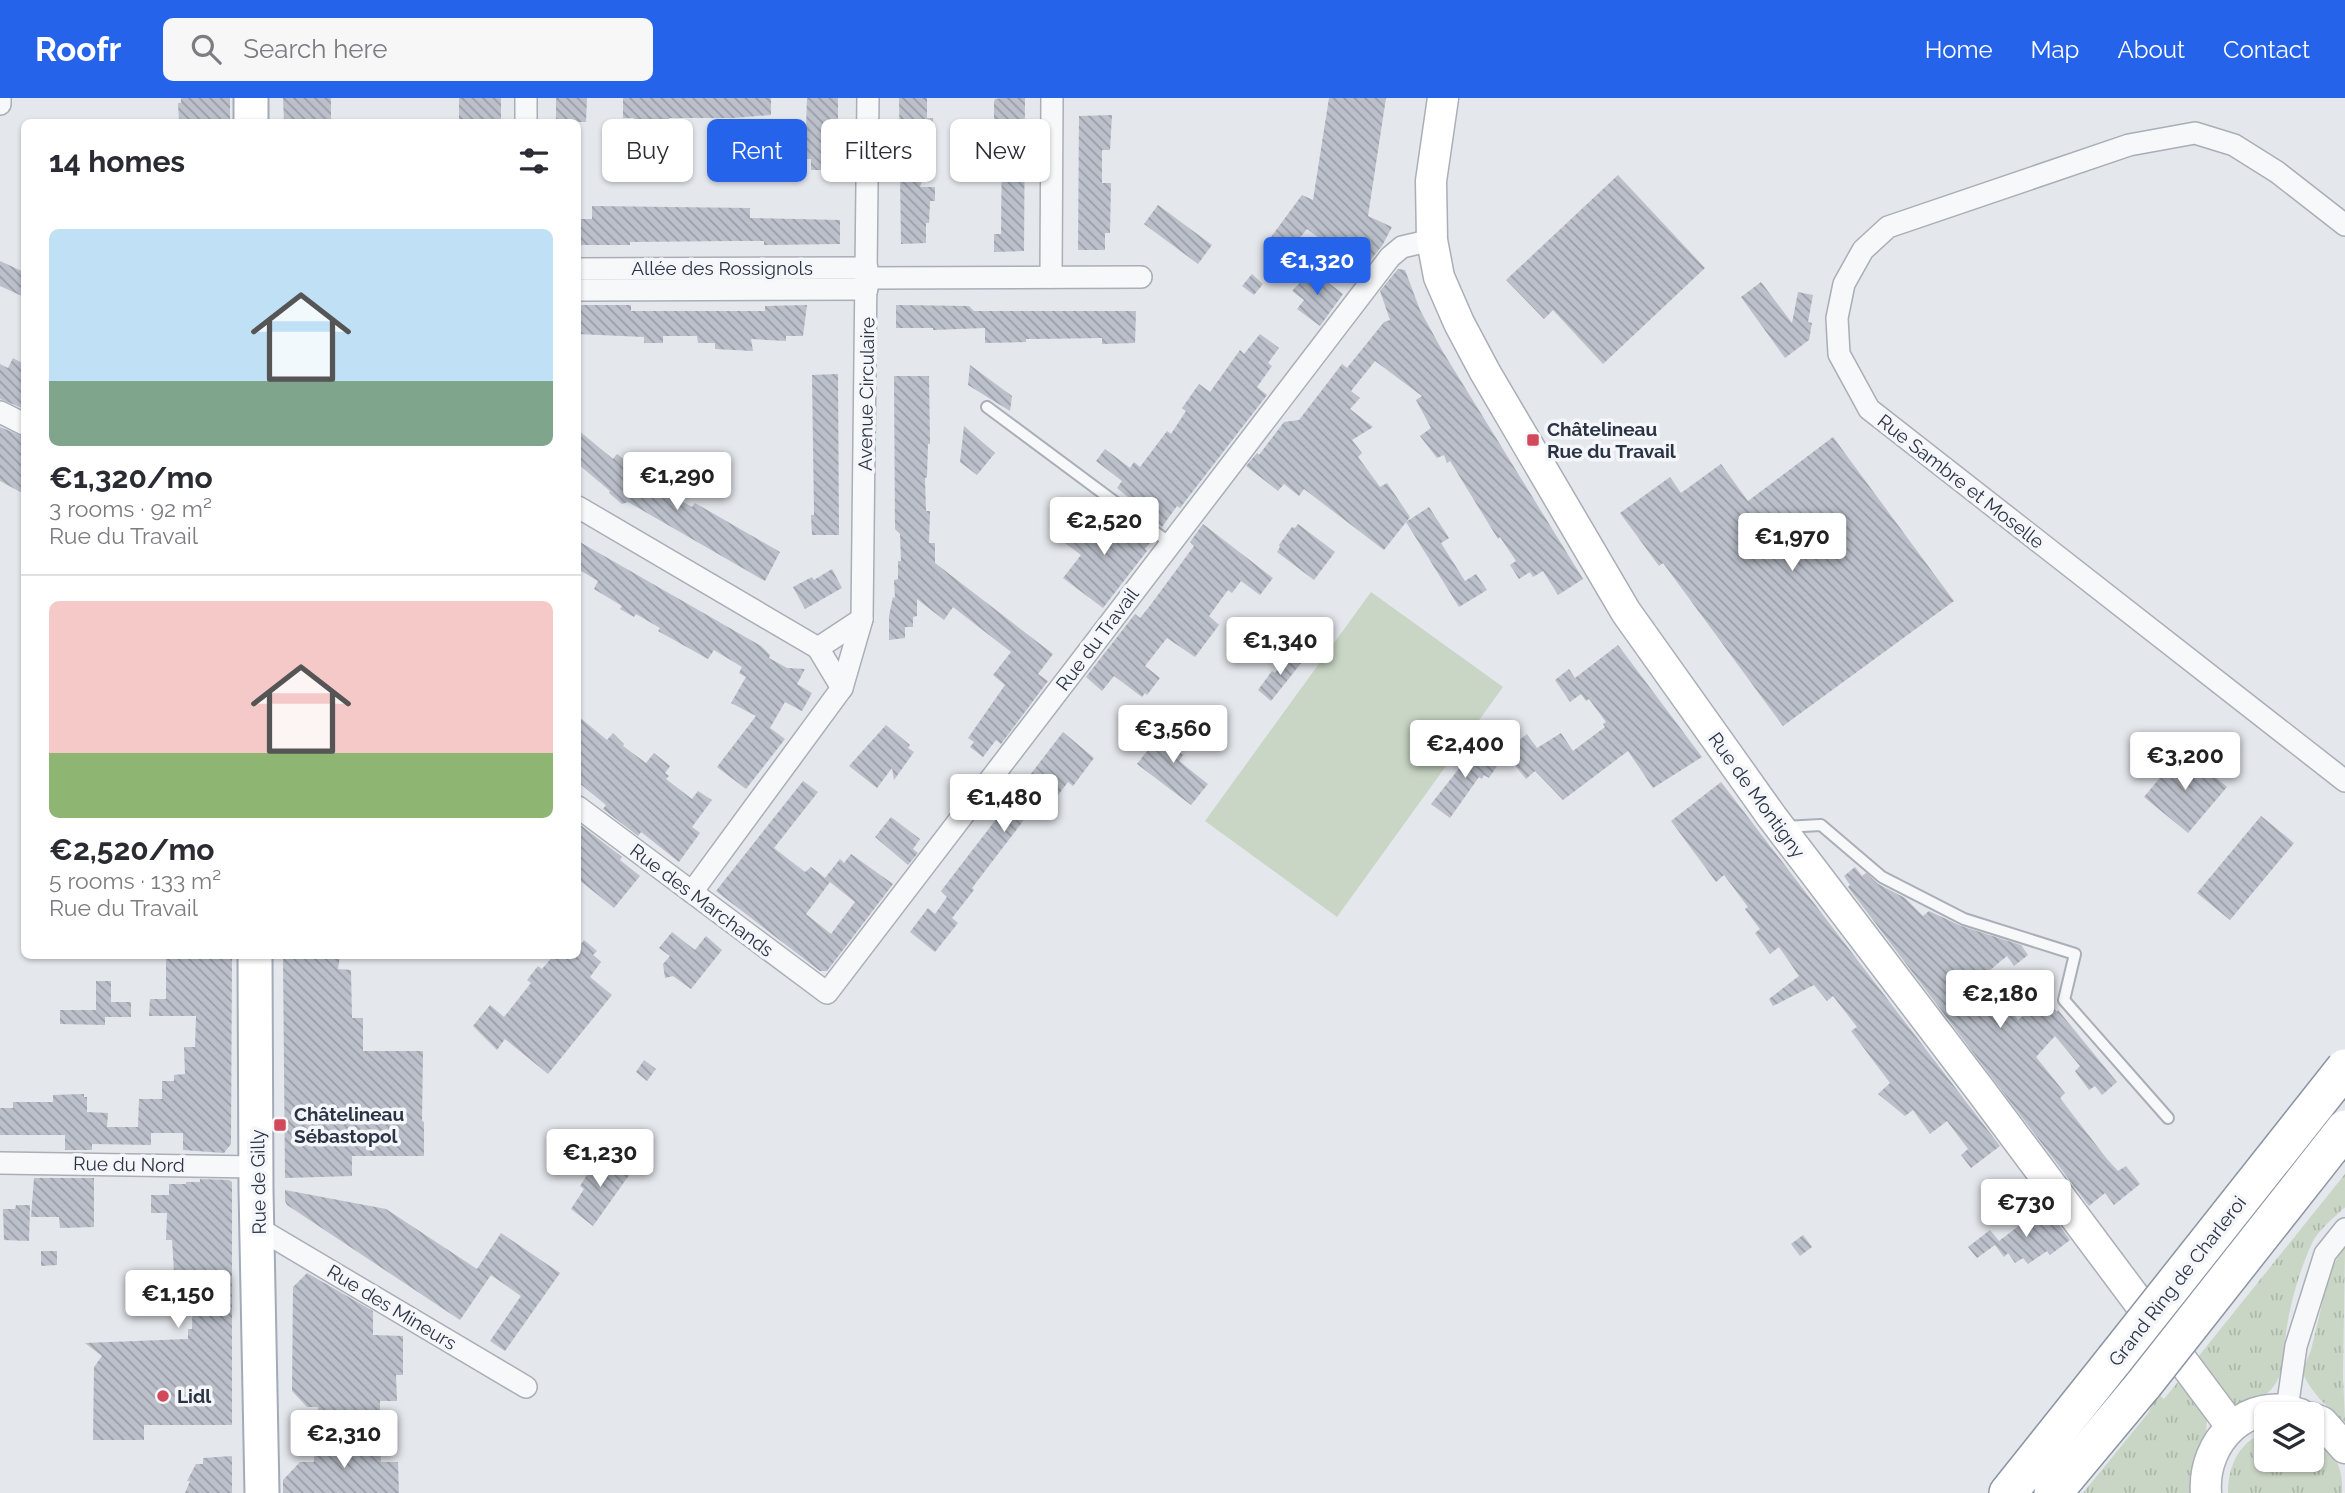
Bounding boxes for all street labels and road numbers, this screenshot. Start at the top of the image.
street label: Allée des Rossignols [631,257,813,279]
street label: Avenue Circulaire [854,317,878,471]
street label: Rue Sambre et Moselle [1873,409,2049,553]
street label: Rue du Travail [1051,583,1143,695]
street label: Rue de Montigny [1704,728,1810,862]
street label: Rue des Marchands [626,839,778,961]
street label: Rue de Gilly [246,1129,270,1235]
street label: Rue du Nord [73,1152,185,1176]
street label: Grand Ring de Charleroi [2104,1192,2250,1370]
street label: Rue des Mineurs [323,1260,461,1354]

